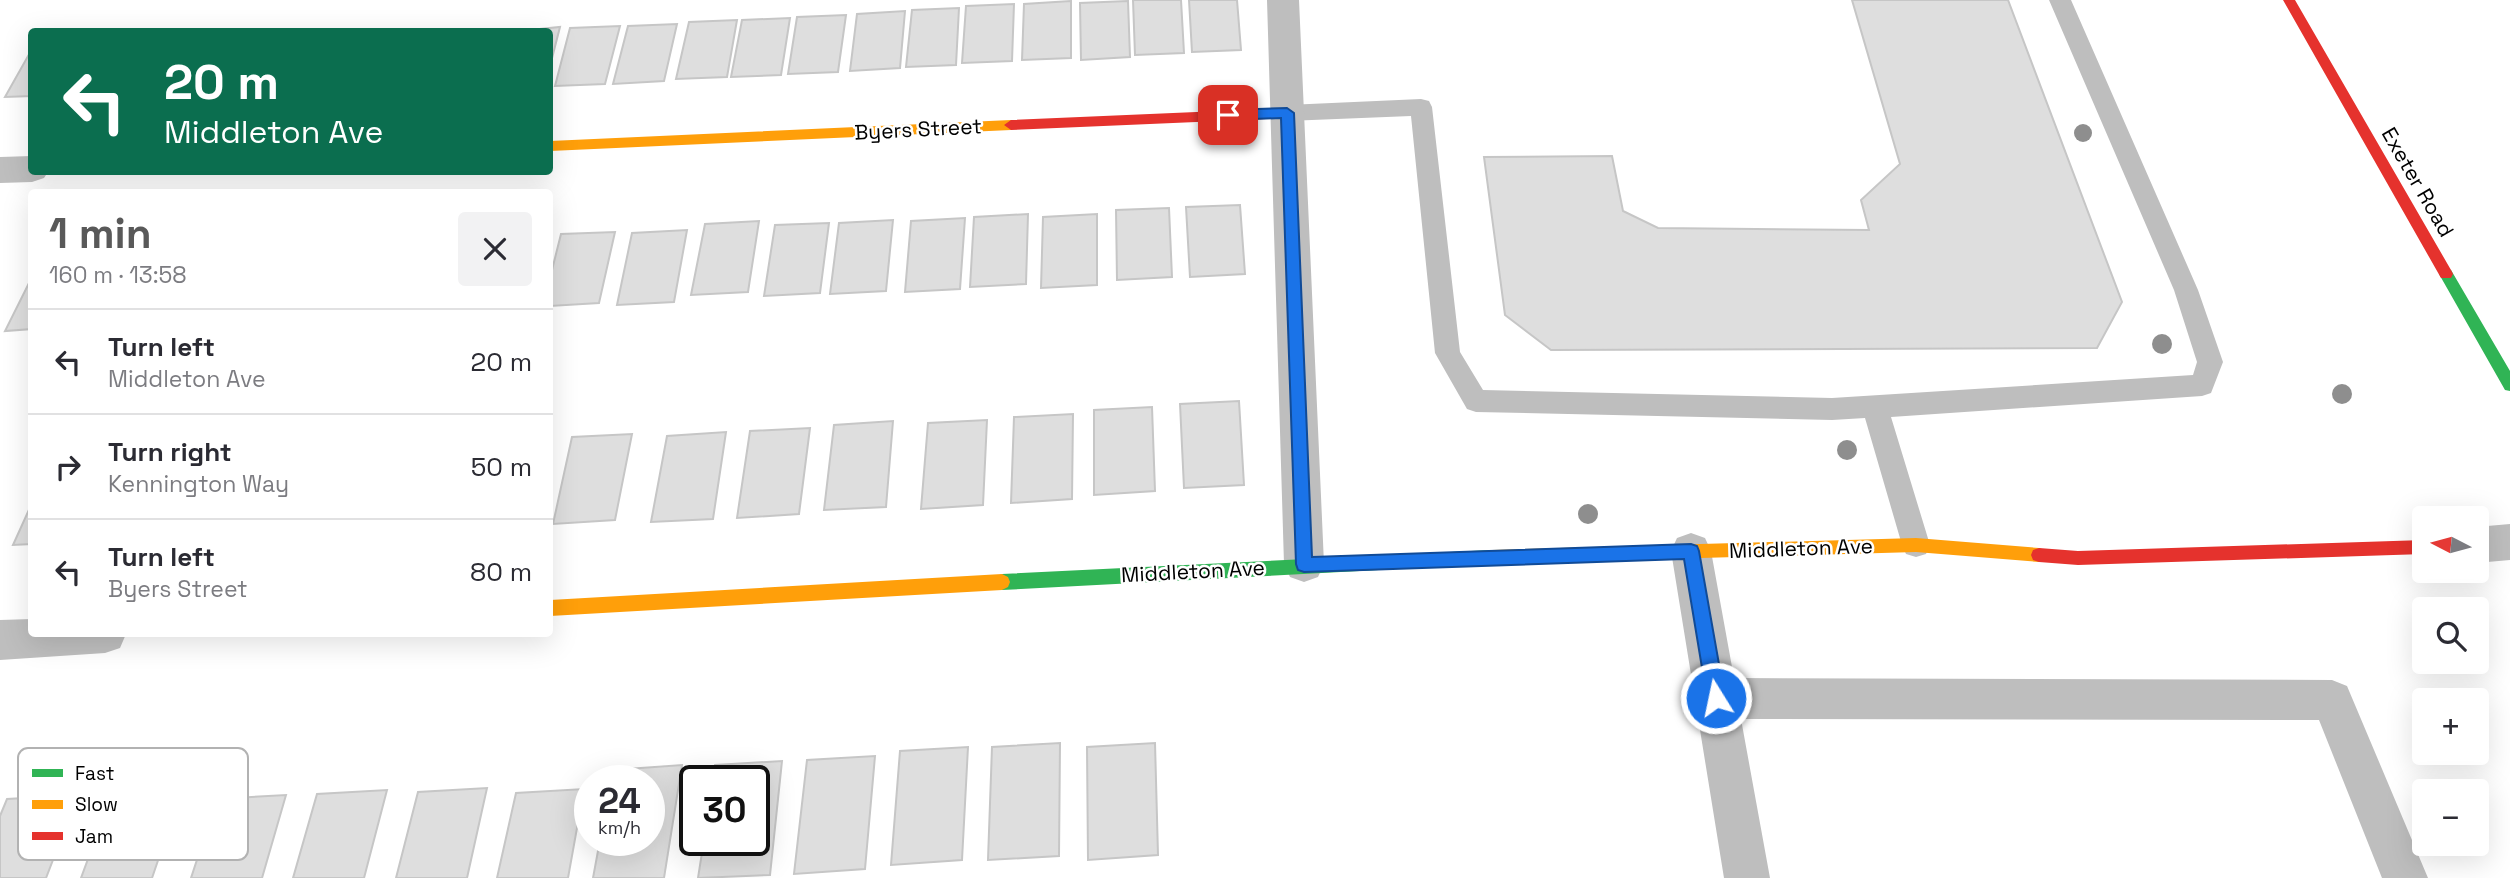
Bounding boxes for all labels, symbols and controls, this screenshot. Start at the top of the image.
text: 20 m [164,51,279,113]
icon: left [49,56,140,147]
pin [1198,85,1258,145]
icon: arrive [1209,96,1247,134]
text: Middleton Ave [164,112,383,152]
street label: Byers Street [854,112,982,146]
street label: Exeter Road [2376,122,2460,242]
text: 1 min [49,207,152,260]
button: close [458,212,532,286]
text: 160 m · 13:58 [49,260,187,290]
text: Turn left [108,330,215,364]
icon: left [49,343,87,381]
text: 20 m [471,345,532,379]
text: Middleton Ave [108,364,266,394]
text: Turn right [108,435,232,469]
icon: right [49,448,87,486]
text: 50 m [471,450,532,484]
text: Kennington Way [108,469,289,499]
north arrow [2412,506,2488,583]
map controls [2412,506,2489,856]
street label: Middleton Ave [1729,532,1873,564]
text: Turn left [108,540,215,574]
icon: left [49,553,87,591]
street label: Middleton Ave [1120,554,1266,588]
text: 80 m [470,555,532,589]
text: Byers Street [108,574,248,604]
button: search [2412,597,2489,674]
position arrow [1679,661,1753,735]
button: + [2412,688,2489,765]
legend [18,748,248,860]
text: Fast [75,761,115,786]
speed limit sign: 30 [679,765,770,856]
text: 24 [598,779,641,823]
button: − [2412,779,2489,856]
text: Slow [75,792,118,817]
text: km/h [598,816,641,839]
text: Jam [75,824,113,849]

